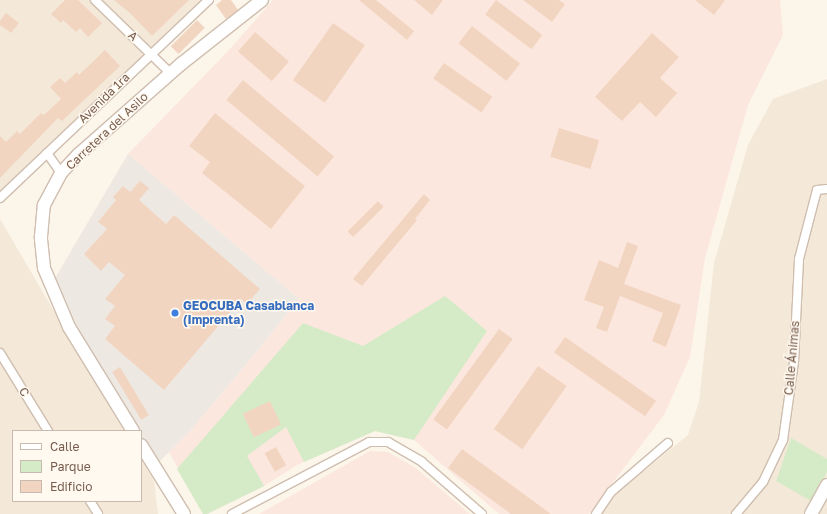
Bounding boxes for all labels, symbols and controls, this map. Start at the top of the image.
street label: A [125,28,141,44]
street label: Avenida 1ra [75,70,133,126]
street label: Carretera del Asilo [63,89,151,173]
place label: GEOCUBA Casablanca (Imprenta) [183,299,314,327]
marker: GEOCUBA Casablanca (Imprenta) [170,308,180,318]
street label: Calle Ánimas [782,320,802,396]
street label: C [16,385,32,399]
legend [12,430,142,502]
text: Calle [50,439,79,454]
text: Parque [50,459,91,474]
text: Edificio [50,479,92,494]

